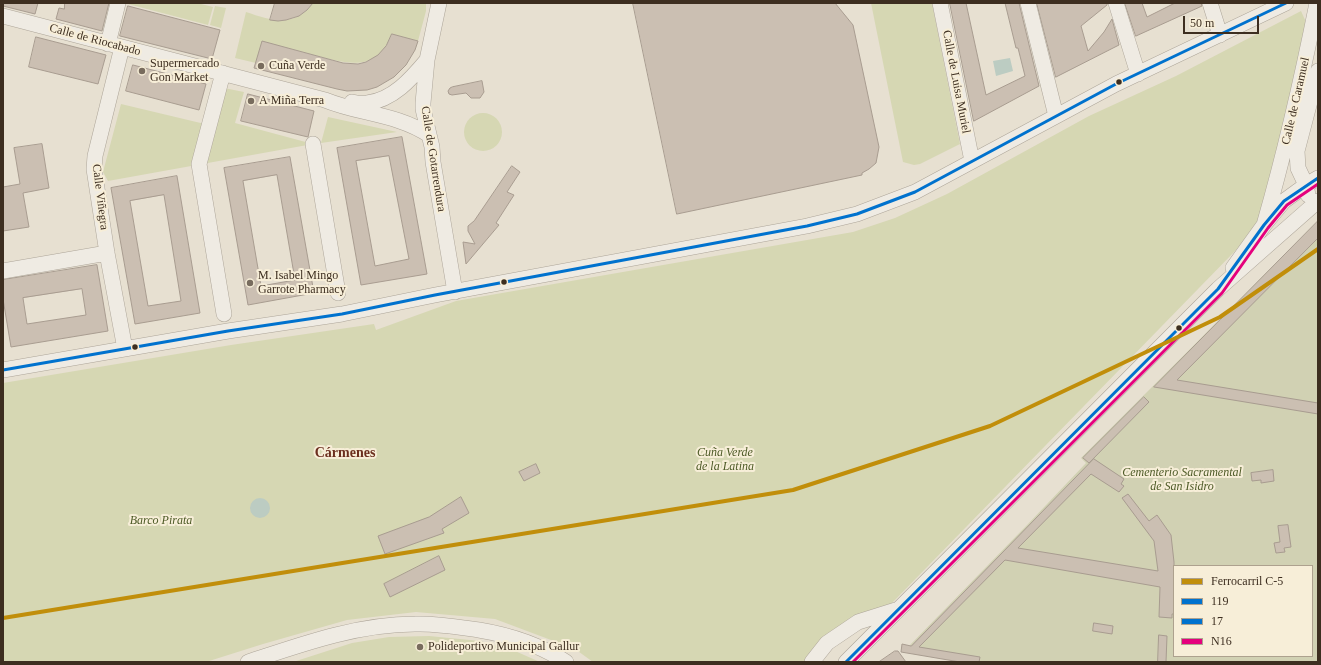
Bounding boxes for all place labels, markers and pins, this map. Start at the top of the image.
place label: Supermercado Gon Market [150,57,219,85]
place label: Cuña Verde [269,59,325,73]
marker: Cuña Verde [256,61,266,71]
marker: Supermercado Gon Market [137,66,147,76]
unlabelled marker [1114,77,1124,87]
place label: A Miña Terra [259,94,324,108]
marker: A Miña Terra [246,96,256,106]
place label: M. Isabel Mingo Garrote Pharmacy [258,269,346,297]
unlabelled marker [499,277,509,287]
marker: M. Isabel Mingo Garrote Pharmacy [245,278,255,288]
unlabelled marker [1174,323,1184,333]
unlabelled marker [130,342,140,352]
place label: Polideportivo Municipal Gallur [428,640,579,654]
marker: Polideportivo Municipal Gallur [415,642,425,652]

